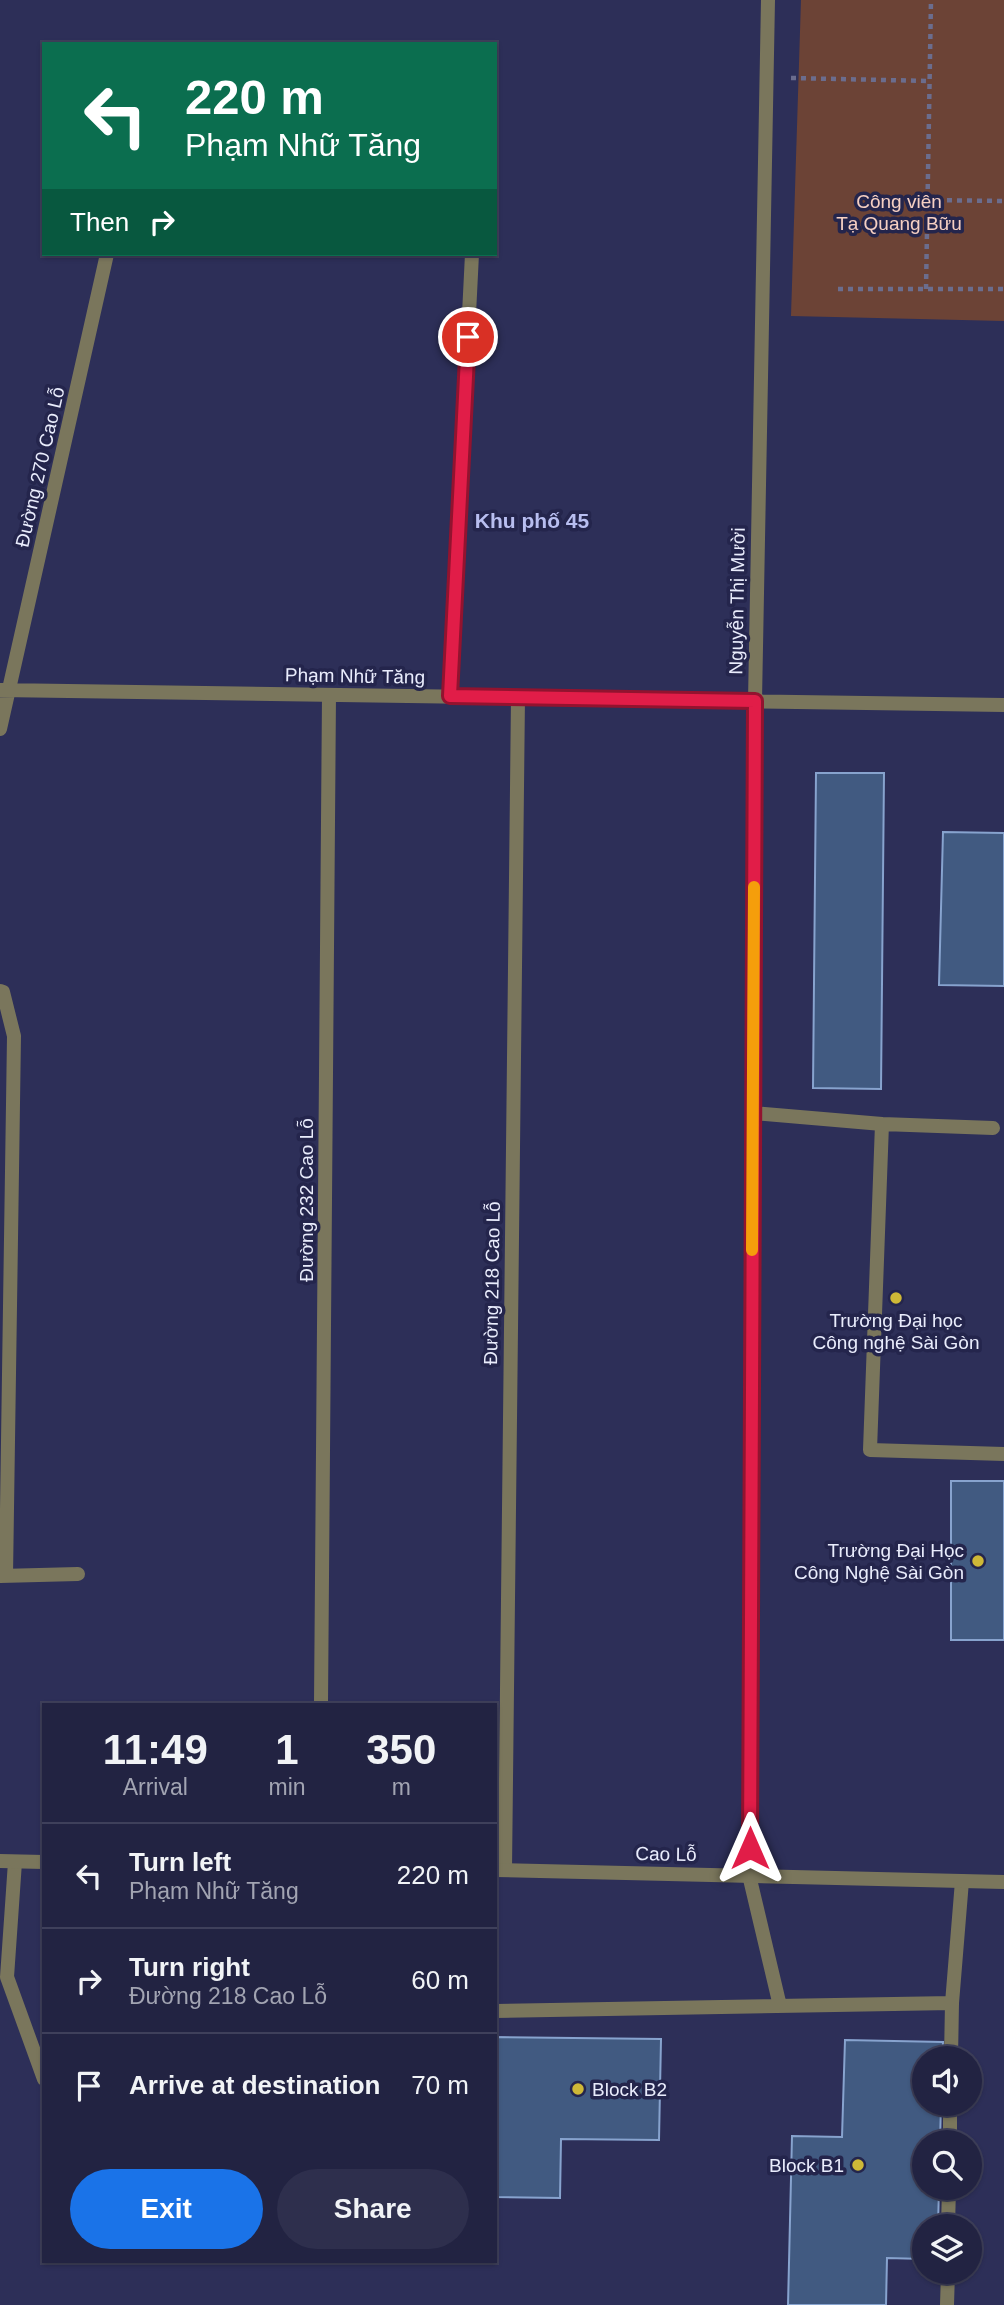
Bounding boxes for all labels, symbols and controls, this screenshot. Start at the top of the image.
icon: left [70,70,161,161]
text: 220 m [185,70,324,124]
text: Phạm Nhữ Tăng [185,127,421,163]
park label: Công viên Tạ Quang Bữu [836,191,962,234]
icon: right [143,203,181,241]
text: Then [70,207,129,237]
pin [438,307,498,367]
icon: arrive [449,318,487,356]
street label: Đường 270 Cao Lỗ [11,385,69,549]
district label: Khu phố 45 [475,509,589,532]
street label: Nguyễn Thị Mười [725,527,749,675]
street label: Phạm Nhữ Tăng [285,664,425,688]
street label: Đường 232 Cao Lỗ [296,1118,317,1282]
street label: Đường 218 Cao Lỗ [480,1201,504,1365]
marker: Trường Đại học Công nghệ Sài Gòn [888,1290,904,1306]
place label: Trường Đại học Công nghệ Sài Gòn [813,1310,979,1353]
place label: Trường Đại Học Công Nghệ Sài Gòn [794,1540,964,1583]
marker: Trường Đại Học Công Nghệ Sài Gòn [970,1553,986,1569]
text: 11:49 [103,1726,208,1773]
text: 1 [275,1726,299,1773]
text: 350 [366,1726,436,1773]
text: Arrival [123,1774,188,1800]
text: min [268,1774,306,1800]
text: m [392,1774,411,1800]
position arrow [713,1811,787,1885]
street label: Cao Lỗ [635,1843,697,1865]
text: Turn left [129,1847,231,1877]
icon: left [70,1857,108,1895]
text: 220 m [397,1860,469,1890]
text: Phạm Nhữ Tăng [129,1878,299,1904]
text: Turn right [129,1952,250,1982]
icon: right [70,1962,108,2000]
text: 60 m [411,1965,469,1995]
text: Đường 218 Cao Lỗ [129,1983,327,2009]
map controls [912,2046,982,2284]
button: sound [912,2046,982,2116]
icon: arrive [70,2067,108,2105]
text: Arrive at destination [129,2070,380,2100]
text: 70 m [411,2070,469,2100]
place label: Block B2 [592,2079,667,2100]
marker: Block B2 [570,2081,586,2097]
button: search [912,2130,982,2200]
place label: Block B1 [769,2155,844,2176]
marker: Block B1 [850,2157,866,2173]
button: Exit [70,2169,263,2249]
button: Share [277,2169,469,2249]
button: layers [912,2214,982,2284]

